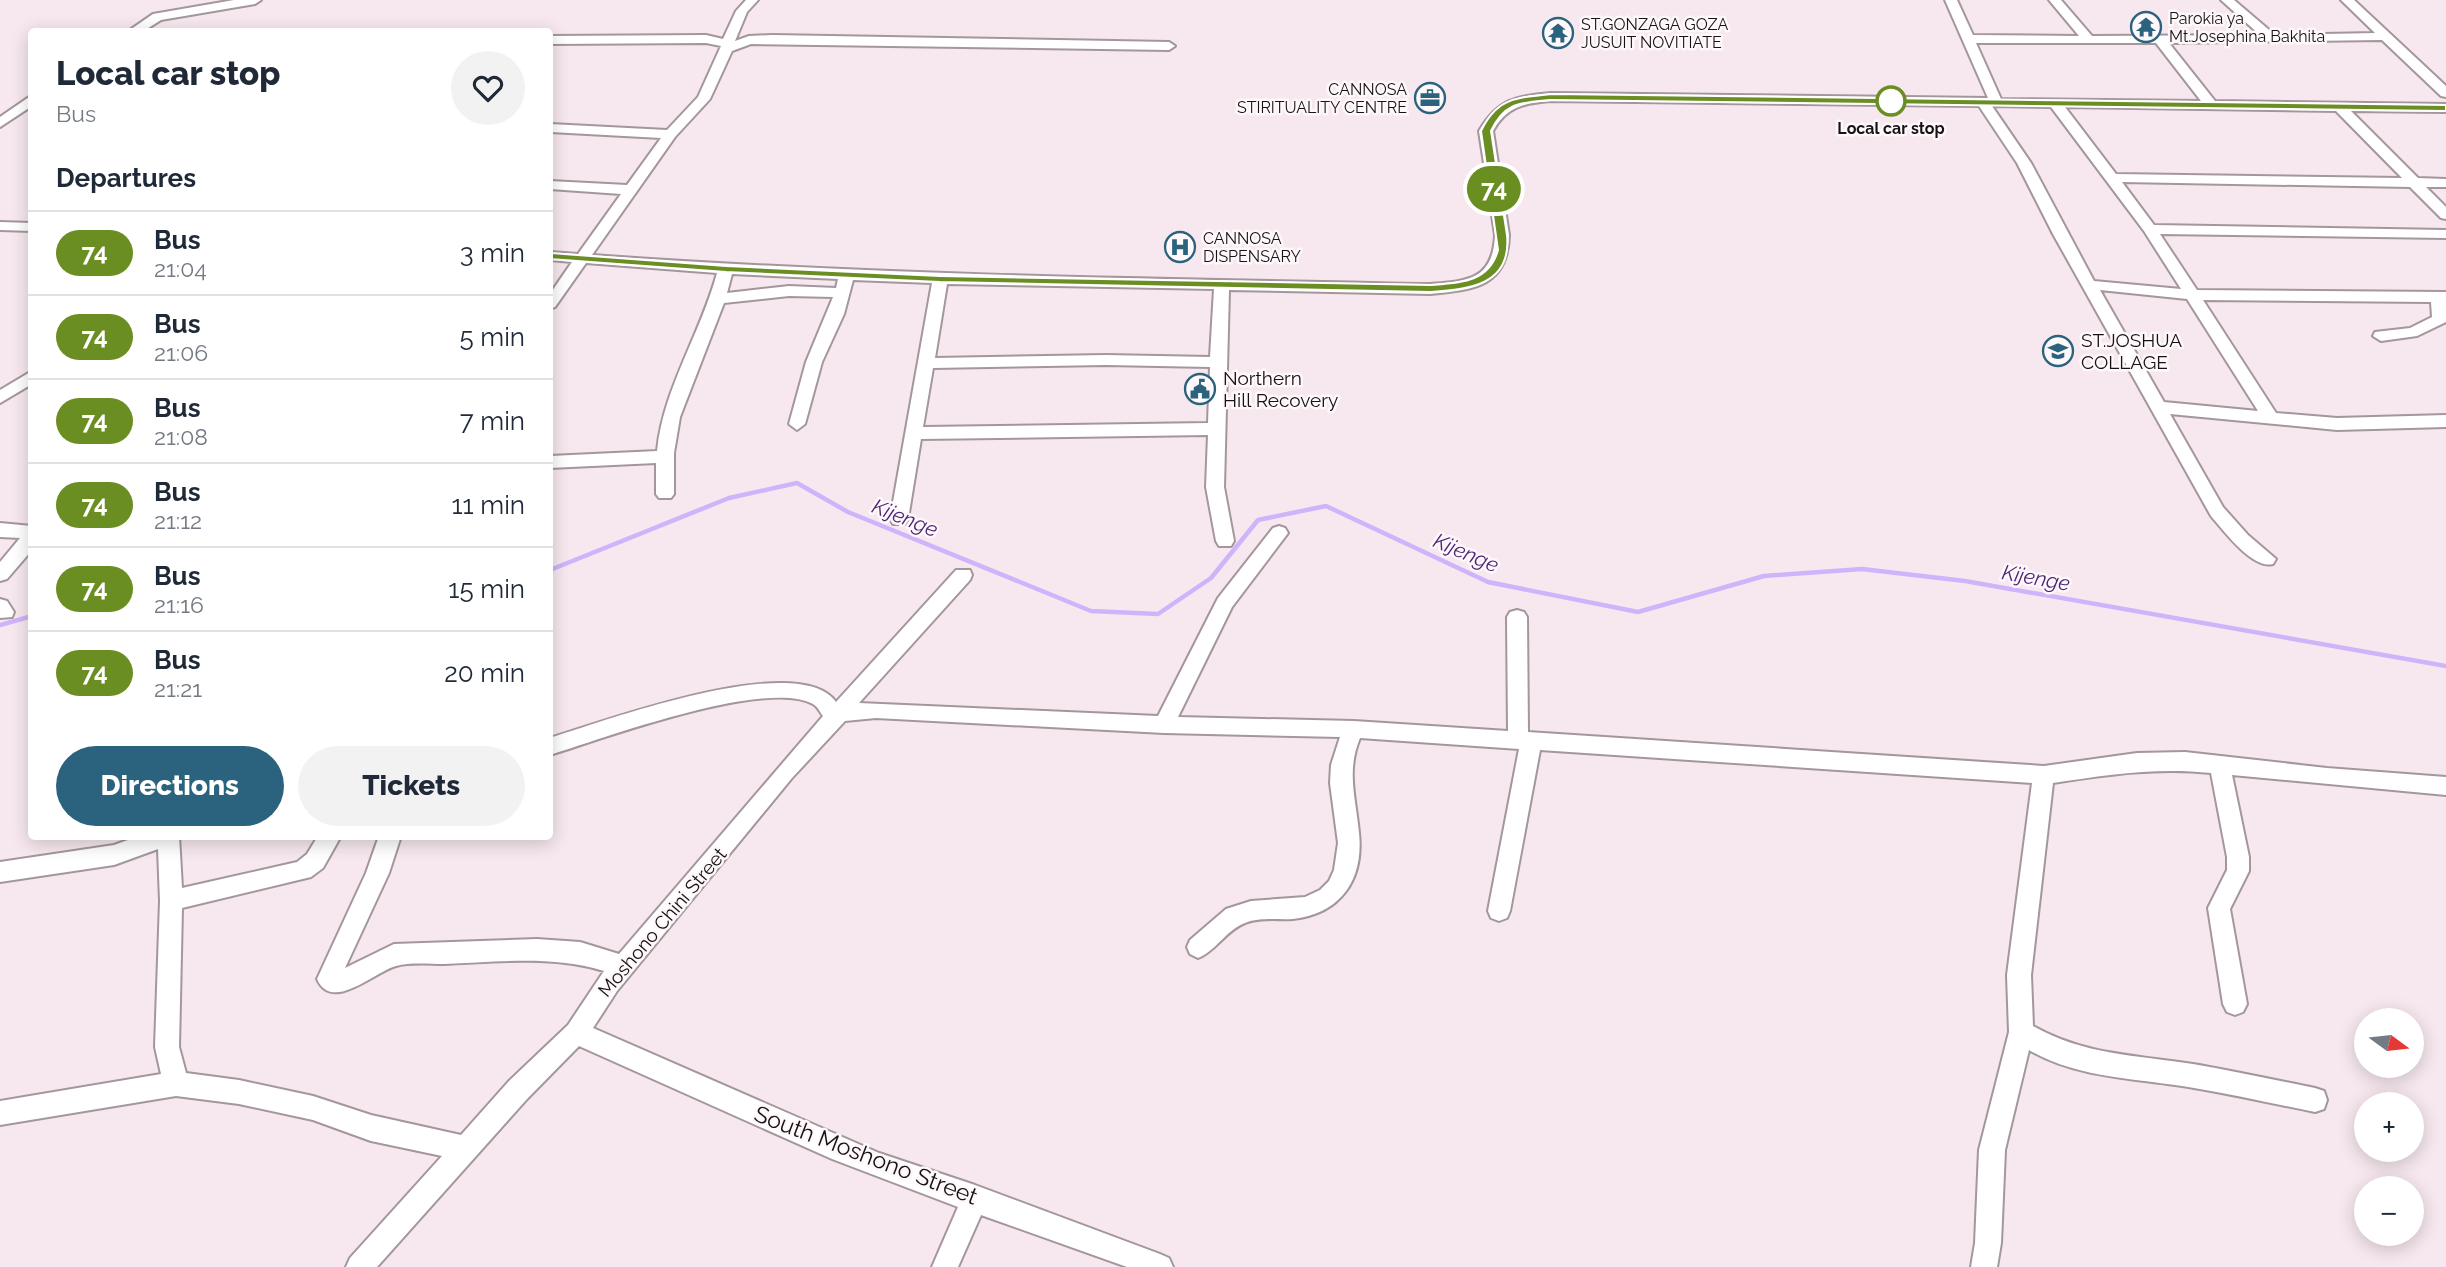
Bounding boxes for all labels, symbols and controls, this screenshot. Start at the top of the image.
place label: Parokia ya Mt.Josephina Bakhita [2169,9,2325,46]
temple icon: Parokia ya Mt.Josephina Bakhita [2129,10,2163,44]
place label: ST.GONZAGA GOZA JUSUIT NOVITIATE [1581,15,1729,52]
temple icon: ST.GONZAGA GOZA JUSUIT NOVITIATE [1541,16,1575,50]
button: heart [451,51,525,125]
text: Local car stop [56,54,280,93]
place label: CANNOSA STIRITUALITY CENTRE [1237,80,1407,117]
office icon: CANNOSA STIRITUALITY CENTRE [1413,81,1447,115]
marker: Local car stop [1876,86,1906,116]
text: Bus [56,100,96,127]
place label: Local car stop [1837,119,1945,138]
text: Departures [56,163,196,193]
line badge: 74 [1462,166,1526,212]
text: 74 [1481,174,1507,203]
text: Bus [154,225,201,255]
place label: CANNOSA DISPENSARY [1203,229,1301,266]
hospital icon: CANNOSA DISPENSARY [1163,230,1197,264]
text: 74 [81,238,108,267]
text: 3 min [460,238,525,268]
text: 21:04 [154,255,207,282]
text: Bus [154,309,201,339]
text: 74 [81,322,108,351]
text: 5 min [459,322,525,352]
place label: ST.JOSHUA COLLAGE [2081,329,2182,373]
school or university icon: ST.JOSHUA COLLAGE [2041,334,2075,368]
text: 21:06 [154,339,208,366]
place label: Northern Hill Recovery [1223,367,1338,411]
public building icon: Northern Hill Recovery [1183,372,1217,406]
text: Bus [154,393,201,423]
text: 74 [81,406,108,435]
text: 7 min [460,406,525,436]
text: 21:08 [154,423,208,450]
text: Bus [154,477,201,507]
text: 74 [81,490,108,519]
text: 11 min [451,490,525,520]
water label: Kijenge [869,493,942,542]
text: 21:12 [154,507,202,534]
water label: Kijenge [1430,528,1503,577]
water label: Kijenge [2000,559,2072,596]
text: Bus [154,561,201,591]
text: 74 [81,574,108,603]
text: 15 min [448,574,525,604]
text: 21:16 [154,591,204,618]
text: Bus [154,645,201,675]
text: 74 [81,658,108,687]
text: 20 min [444,658,525,688]
text: 21:21 [154,675,202,702]
button: Directions [56,746,284,826]
button: Tickets [298,746,525,826]
street label: Moshono Chini Street [593,843,731,1001]
north arrow [2354,1008,2424,1078]
map controls [2354,1008,2424,1246]
button: + [2354,1092,2424,1162]
street label: South Moshono Street [751,1099,982,1210]
button: − [2354,1176,2424,1246]

